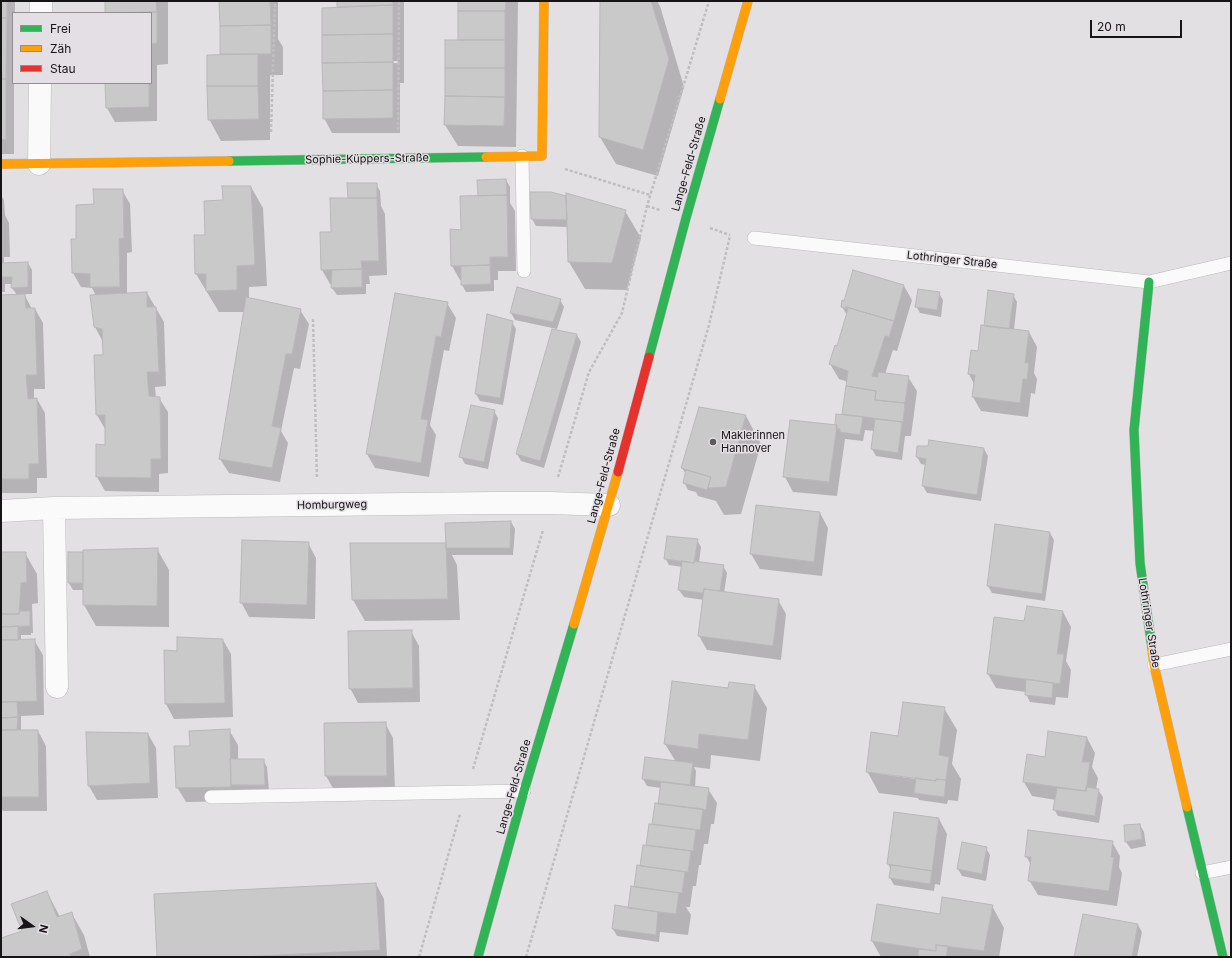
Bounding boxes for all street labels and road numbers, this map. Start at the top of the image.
street label: Lange-Feld-Straße [669,115,709,213]
street label: Sophie-Küppers-Straße [305,151,429,167]
street label: Lothringer Straße [906,249,998,271]
street label: Lange-Feld-Straße [585,427,623,525]
street label: Homburgweg [297,498,367,512]
street label: Lothringer Straße [1135,577,1163,669]
street label: Lange-Feld-Straße [494,738,534,836]

